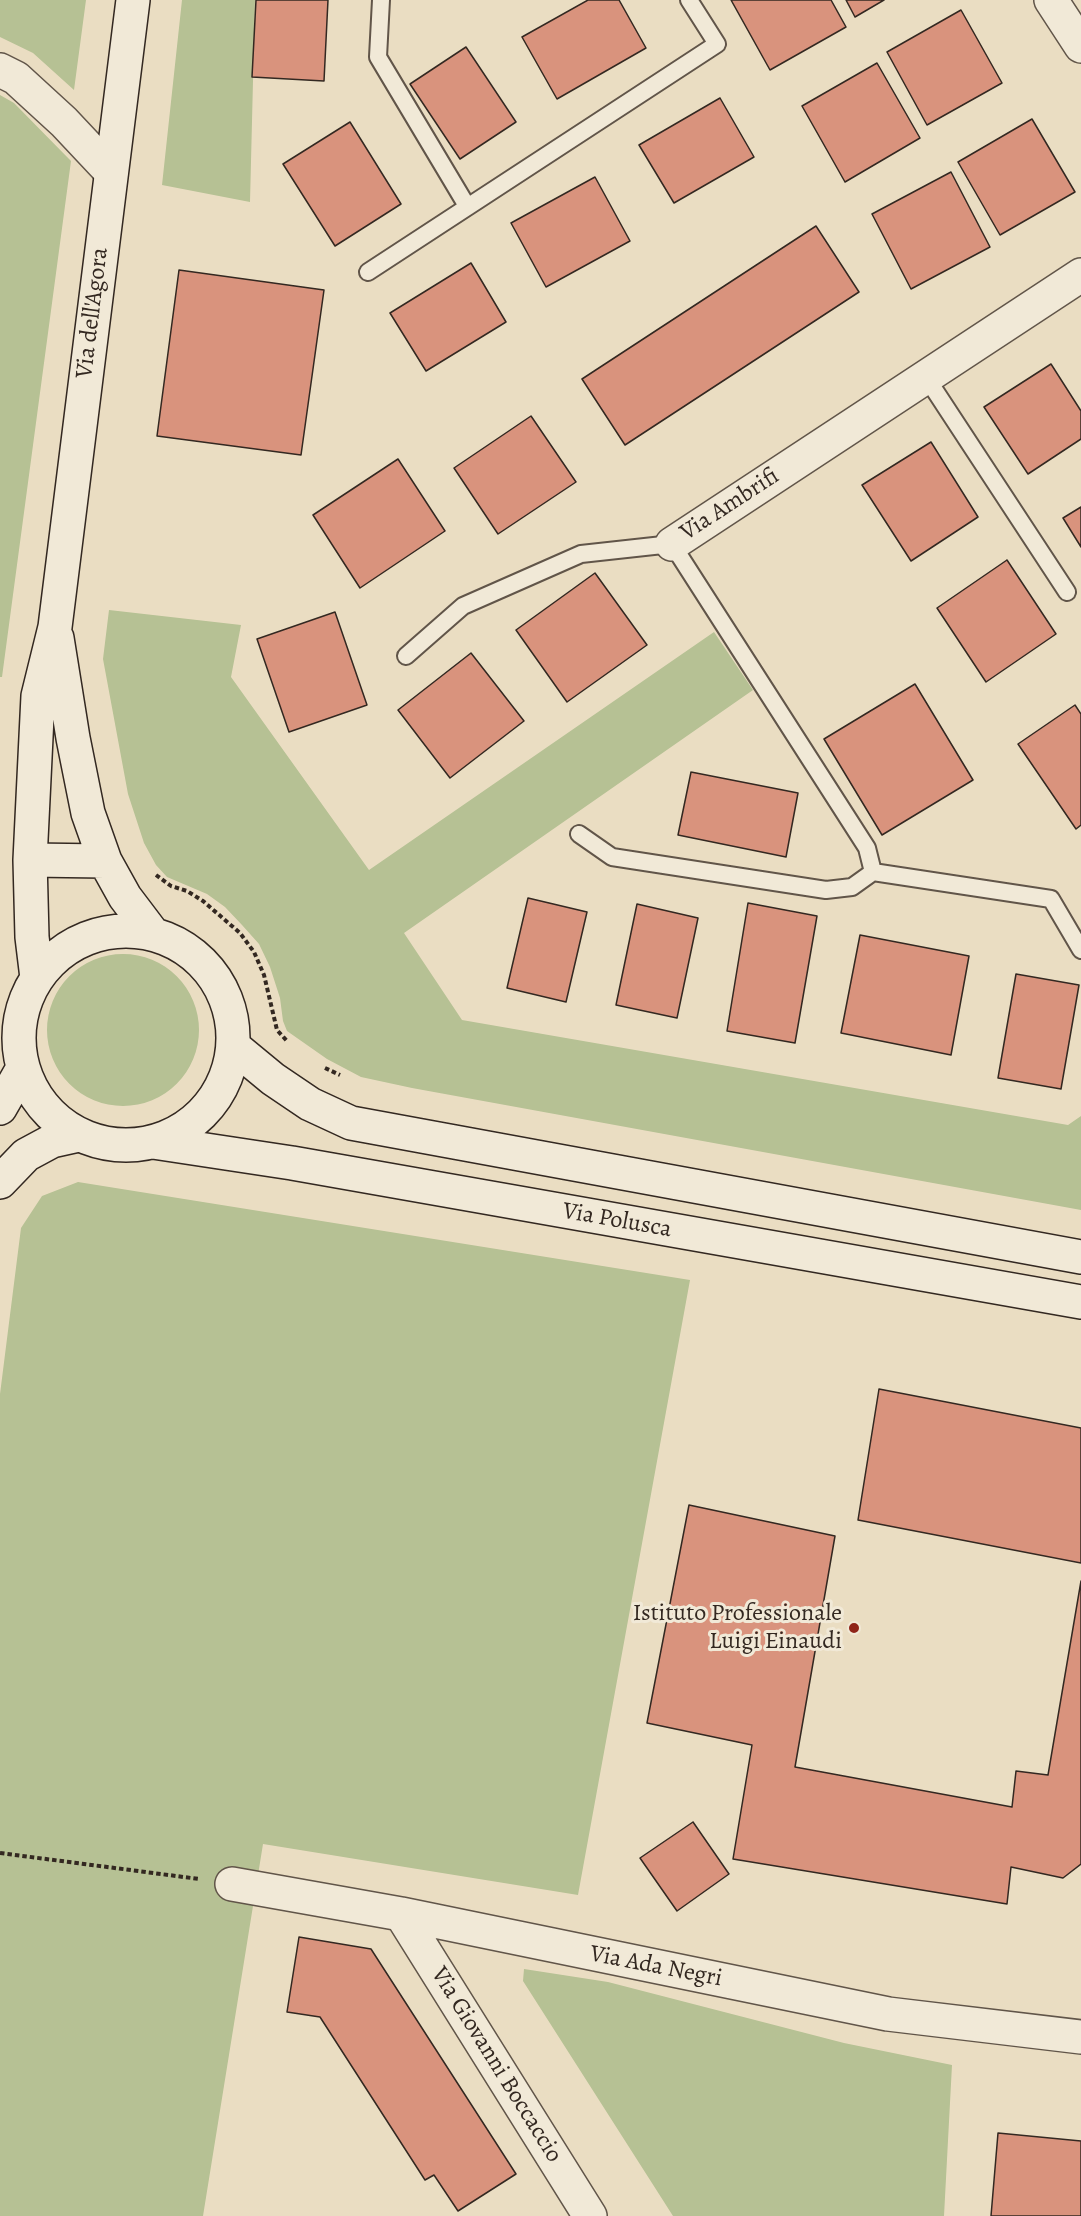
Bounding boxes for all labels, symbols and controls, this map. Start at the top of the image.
street label: Via dell'Agora [71,246,115,380]
street label: Via Ambrifi [675,462,785,548]
street label: Via Polusca [560,1197,674,1245]
place label: Istituto Professionale Luigi Einaudi [633,1600,842,1656]
marker: Istituto Professionale Luigi Einaudi [847,1621,861,1635]
street label: Via Ada Negri [587,1940,725,1994]
street label: Via Giovanni Boccaccio [424,1962,568,2168]

